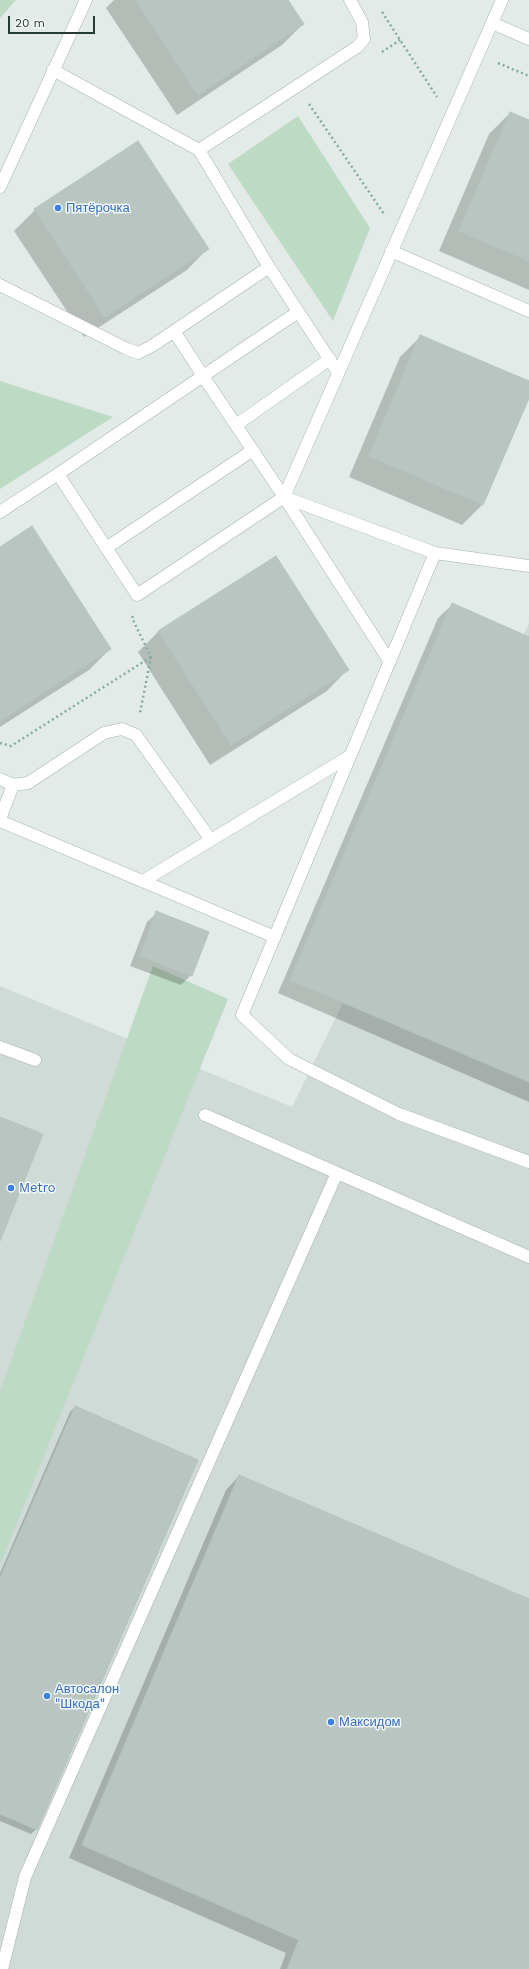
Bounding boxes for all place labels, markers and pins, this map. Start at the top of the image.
place label: Пятёрочка [66,200,130,216]
marker: Пятёрочка [53,203,63,213]
place label: Metro [19,1180,56,1196]
marker: Metro [6,1183,16,1193]
place label: Автосалон "Шкода" [55,1681,119,1712]
marker: Автосалон "Шкода" [42,1691,52,1701]
place label: Максидом [339,1714,401,1730]
marker: Максидом [326,1717,336,1727]

